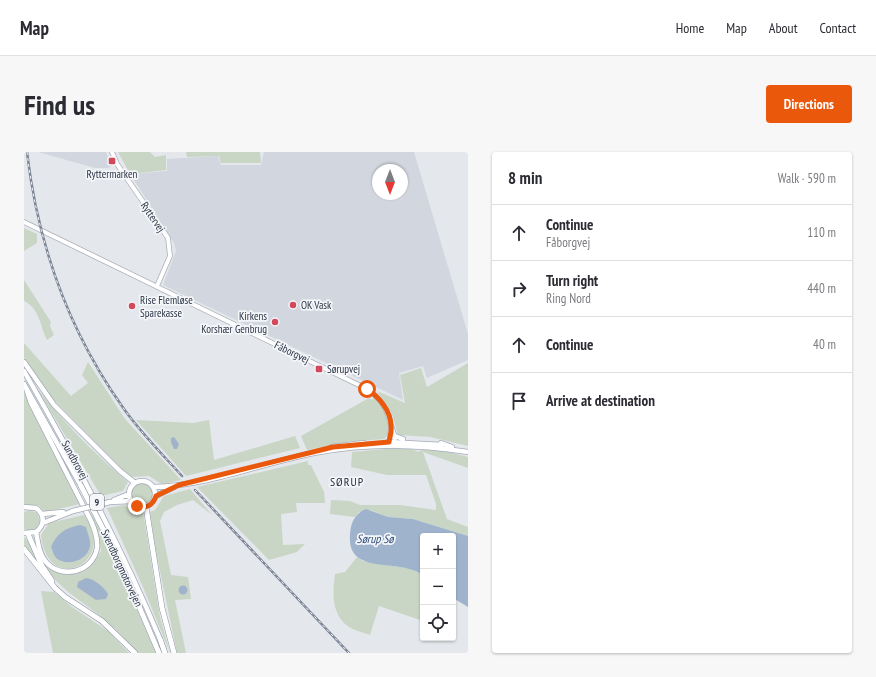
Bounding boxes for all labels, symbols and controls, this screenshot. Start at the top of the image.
text: Map [20,16,49,40]
text: Home [676,19,704,37]
text: Map [726,19,747,37]
text: About [769,19,798,37]
text: Contact [820,19,856,37]
button: Directions [766,85,852,123]
text: Find us [24,86,95,123]
marker: Ryttermarken [107,156,117,166]
north arrow [372,164,408,200]
place label: Ryttermarken [87,167,138,181]
text: 8 min [508,167,542,189]
text: Walk · 590 m [778,170,836,187]
street label: Ryttervej [138,199,168,235]
text: Continue [546,215,593,234]
icon: ahead [508,222,530,244]
text: 110 m [807,224,836,241]
text: Fåborgvej [546,234,590,251]
text: Turn right [546,271,598,290]
icon: right [508,278,530,300]
text: 440 m [807,280,836,297]
text: Ring Nord [546,290,591,307]
place label: Rise Flemløse Sparekasse [140,293,193,320]
place label: OK Vask [301,298,332,312]
marker: OK Vask [288,300,298,310]
marker: Rise Flemløse Sparekasse [127,301,137,311]
place label: Kirkens Korshær Genbrug [201,309,267,336]
marker: Kirkens Korshær Genbrug [270,317,280,327]
icon: ahead [508,334,530,356]
text: Continue [546,335,593,354]
text: 40 m [813,336,836,353]
street label: Fåborgvej [272,338,312,366]
place label: Sørupvej [327,362,360,376]
marker: Sørupvej [314,364,324,374]
route start [358,380,376,398]
icon: arrive [508,390,530,412]
text: Arrive at destination [546,391,655,410]
street label: Sundbrovej [59,438,91,482]
district label: SØRUP [330,474,364,489]
road number: 9 [90,494,104,510]
route end [128,497,146,515]
street label: Svendborgmotorvejen [98,527,146,609]
water label: Sørup Sø [357,531,395,546]
map controls [420,533,456,641]
button: + [420,533,456,569]
button: − [420,569,456,605]
button: locate [420,605,456,641]

